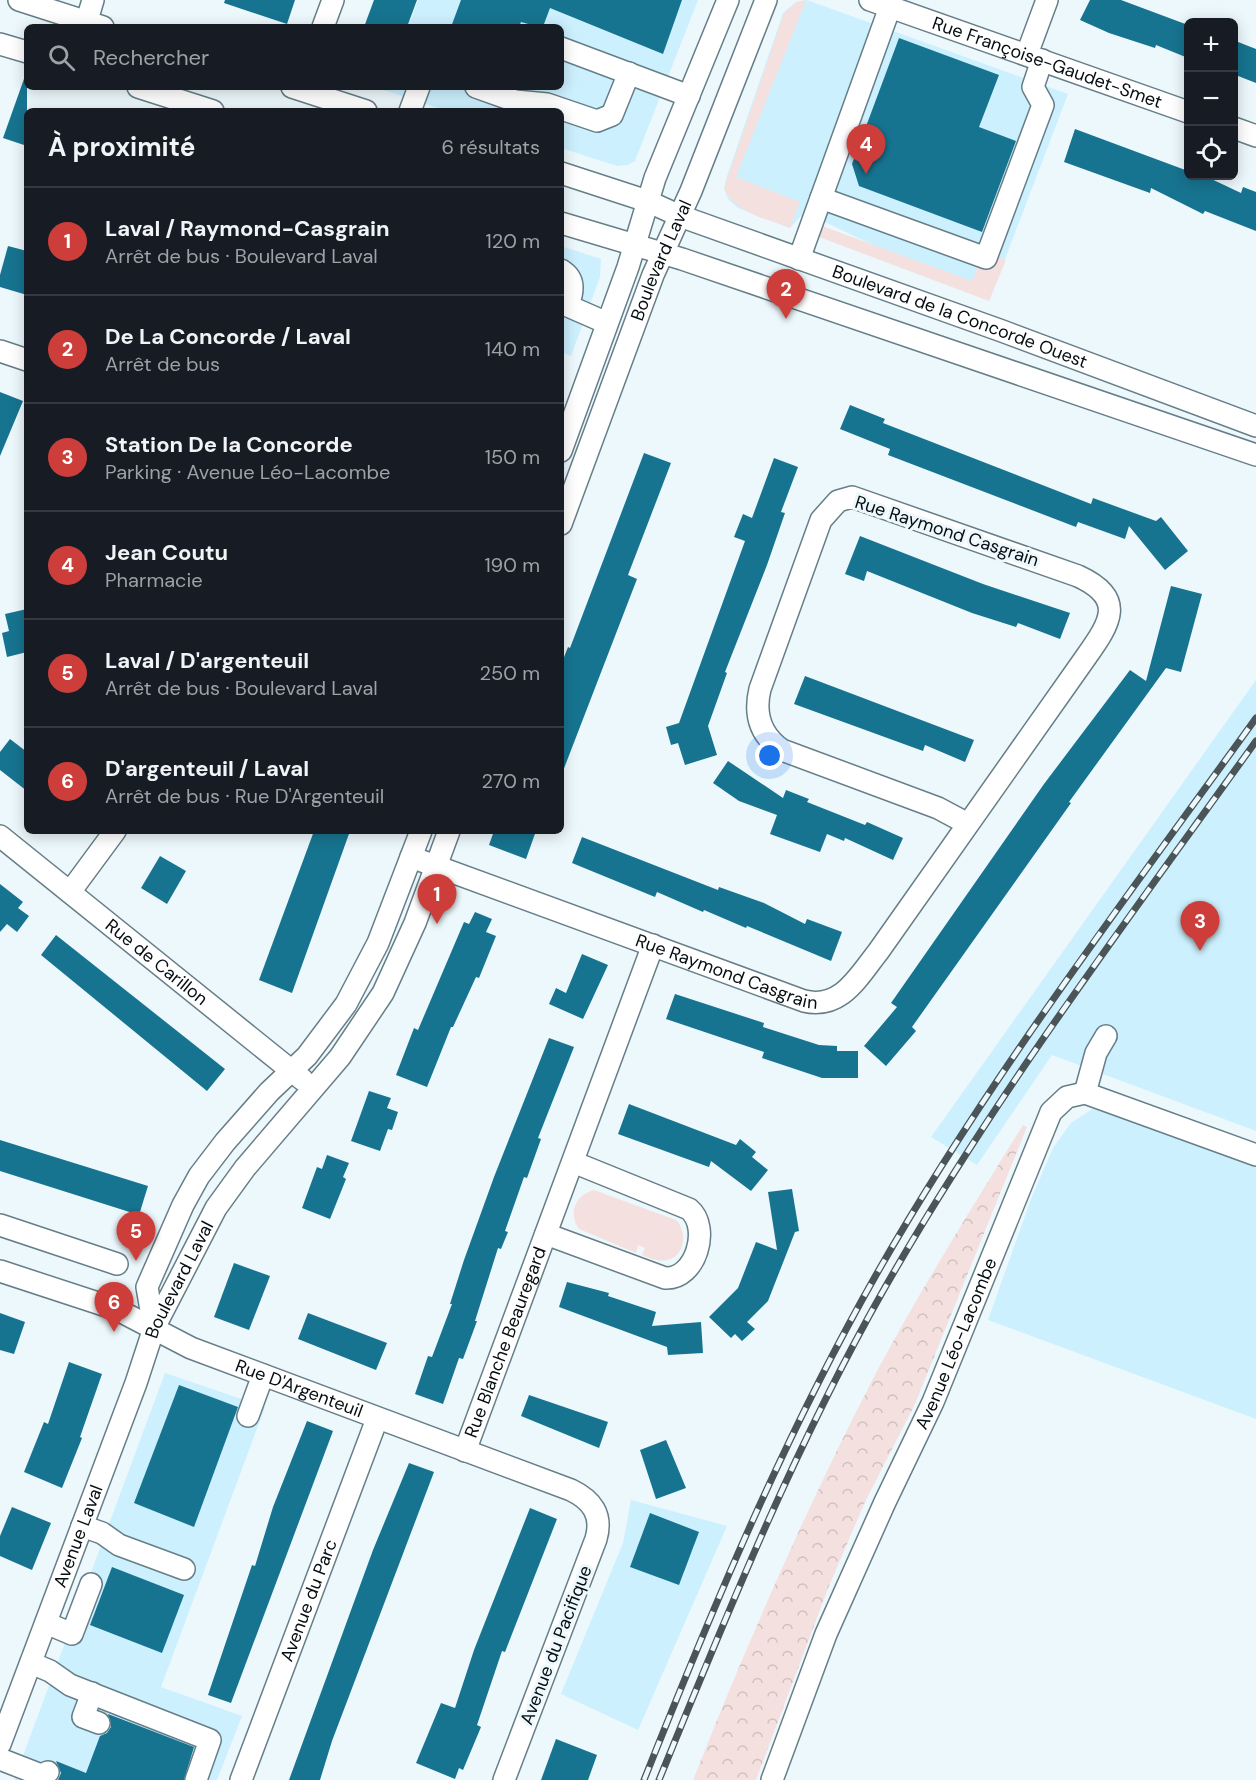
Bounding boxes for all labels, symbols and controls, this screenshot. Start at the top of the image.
street label: Rue Françoise-Gaudet-Smet [929,11,1166,114]
map controls [1184,18,1238,180]
button: + [1184,18,1238,72]
search box [24,24,564,90]
icon: search [45,41,78,74]
text: Rechercher [93,43,209,72]
button: − [1184,72,1238,126]
pin: 4 [846,124,886,174]
button: locate [1184,126,1238,180]
text: À proximité [48,130,195,164]
text: 6 résultats [441,134,540,160]
street label: Boulevard Laval [625,196,697,324]
text: Laval / Raymond-Casgrain [105,214,390,243]
text: 1 [64,228,71,254]
text: 120 m [486,228,540,254]
text: Arrêt de bus · Boulevard Laval [105,243,378,269]
street label: Boulevard de la Concorde Ouest [829,259,1091,374]
pin: 2 [766,270,806,319]
text: De La Concorde / Laval [105,322,351,351]
text: 2 [62,336,73,362]
text: 140 m [485,336,540,362]
text: Arrêt de bus [105,351,220,377]
text: Station De la Concorde [105,430,353,459]
text: 3 [61,444,74,470]
text: 150 m [485,444,540,470]
text: Parking · Avenue Léo-Lacombe [105,459,390,485]
street label: Rue Raymond Casgrain [852,490,1042,572]
text: Jean Coutu [105,538,228,567]
text: 4 [61,552,74,578]
text: 190 m [484,552,540,578]
text: Pharmacie [105,567,203,593]
text: Laval / D'argenteuil [105,646,309,675]
text: 5 [61,660,74,686]
text: 250 m [479,660,540,686]
text: Arrêt de bus · Boulevard Laval [105,675,378,701]
your location [755,741,784,770]
text: D'argenteuil / Laval [105,754,309,783]
text: 6 [61,768,74,794]
text: 270 m [482,768,540,794]
text: Arrêt de bus · Rue D'Argenteuil [105,783,384,809]
pin: 1 [418,874,456,924]
pin: 3 [1180,902,1220,951]
street label: Rue de Carillon [100,913,213,1011]
street label: Rue Raymond Casgrain [632,928,818,1015]
pin: 5 [116,1212,156,1261]
street label: Boulevard Laval [139,1217,219,1341]
street label: Rue Blanche Beauregard [459,1243,552,1441]
street label: Avenue Léo-Lacombe [910,1254,1002,1433]
pin: 6 [94,1282,134,1332]
street label: Rue D'Argenteuil [232,1354,366,1423]
street label: Avenue Laval [48,1482,109,1591]
street label: Avenue du Parc [275,1536,343,1665]
street label: Avenue du Pacifique [515,1562,597,1728]

